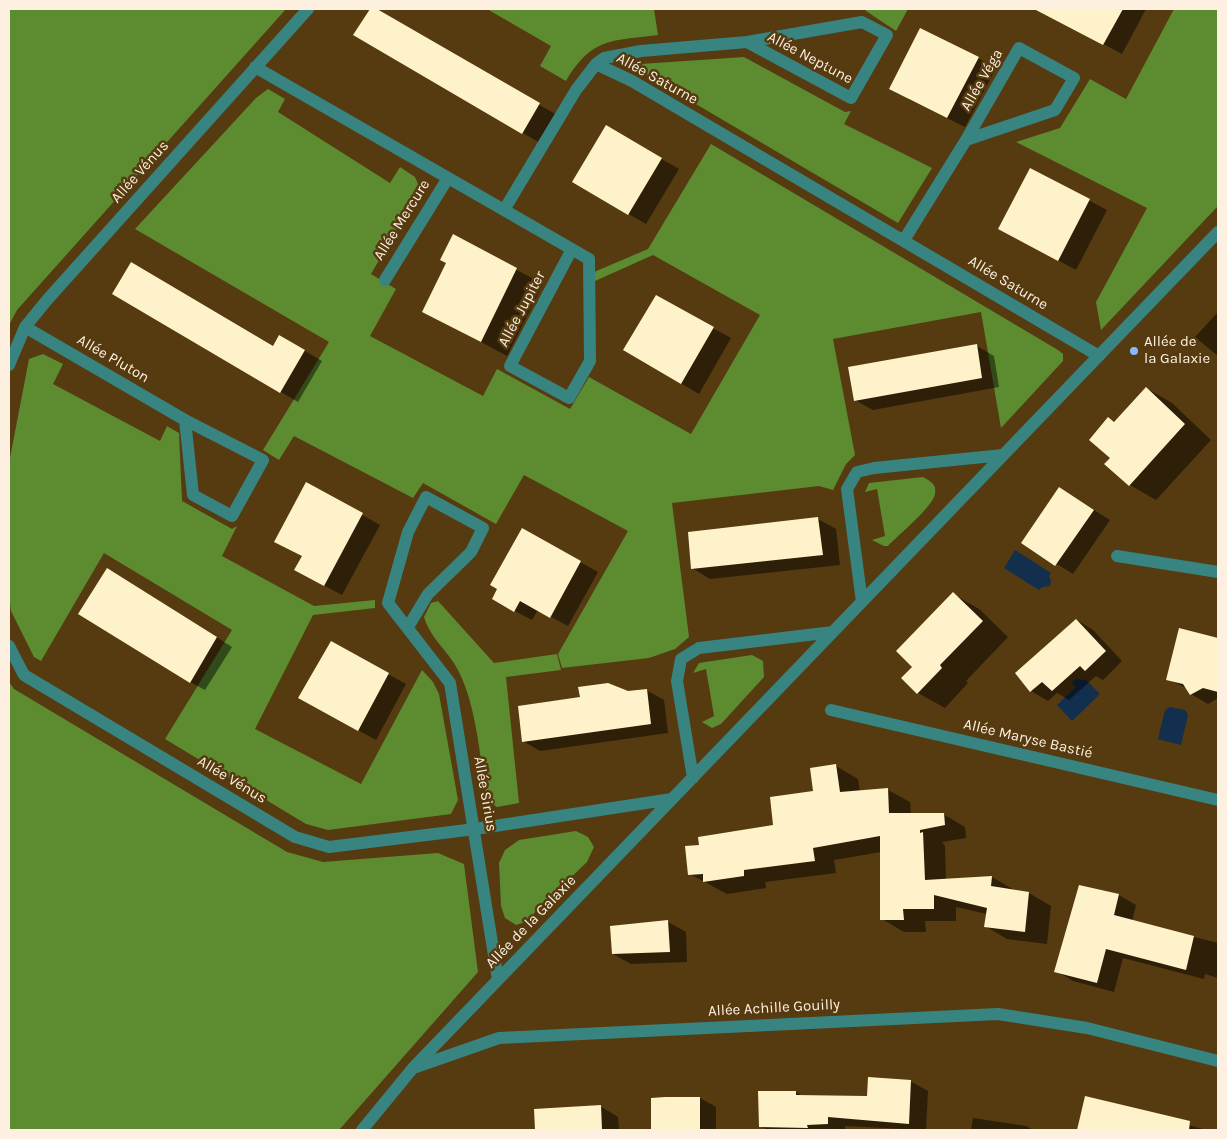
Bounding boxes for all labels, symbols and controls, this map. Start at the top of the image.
street label: Allée Neptune [764,28,856,88]
street label: Allée Véga [957,46,1007,114]
street label: Allée Saturne [613,49,701,109]
street label: Allée Vénus [107,137,173,207]
street label: Allée Mercure [370,176,434,264]
street label: Allée Saturne [965,252,1051,314]
street label: Allée Jupiter [495,268,549,350]
street label: Allée Pluton [74,331,152,387]
place label: Allée de la Galaxie [1144,333,1210,368]
marker: Allée de la Galaxie [1128,345,1140,357]
street label: Allée Maryse Bastié [962,715,1094,763]
street label: Allée Vénus [194,752,270,808]
street label: Allée Sirius [470,755,500,833]
street label: Allée de la Galaxie [482,872,580,972]
street label: Allée Achille Gouilly [707,996,841,1020]

